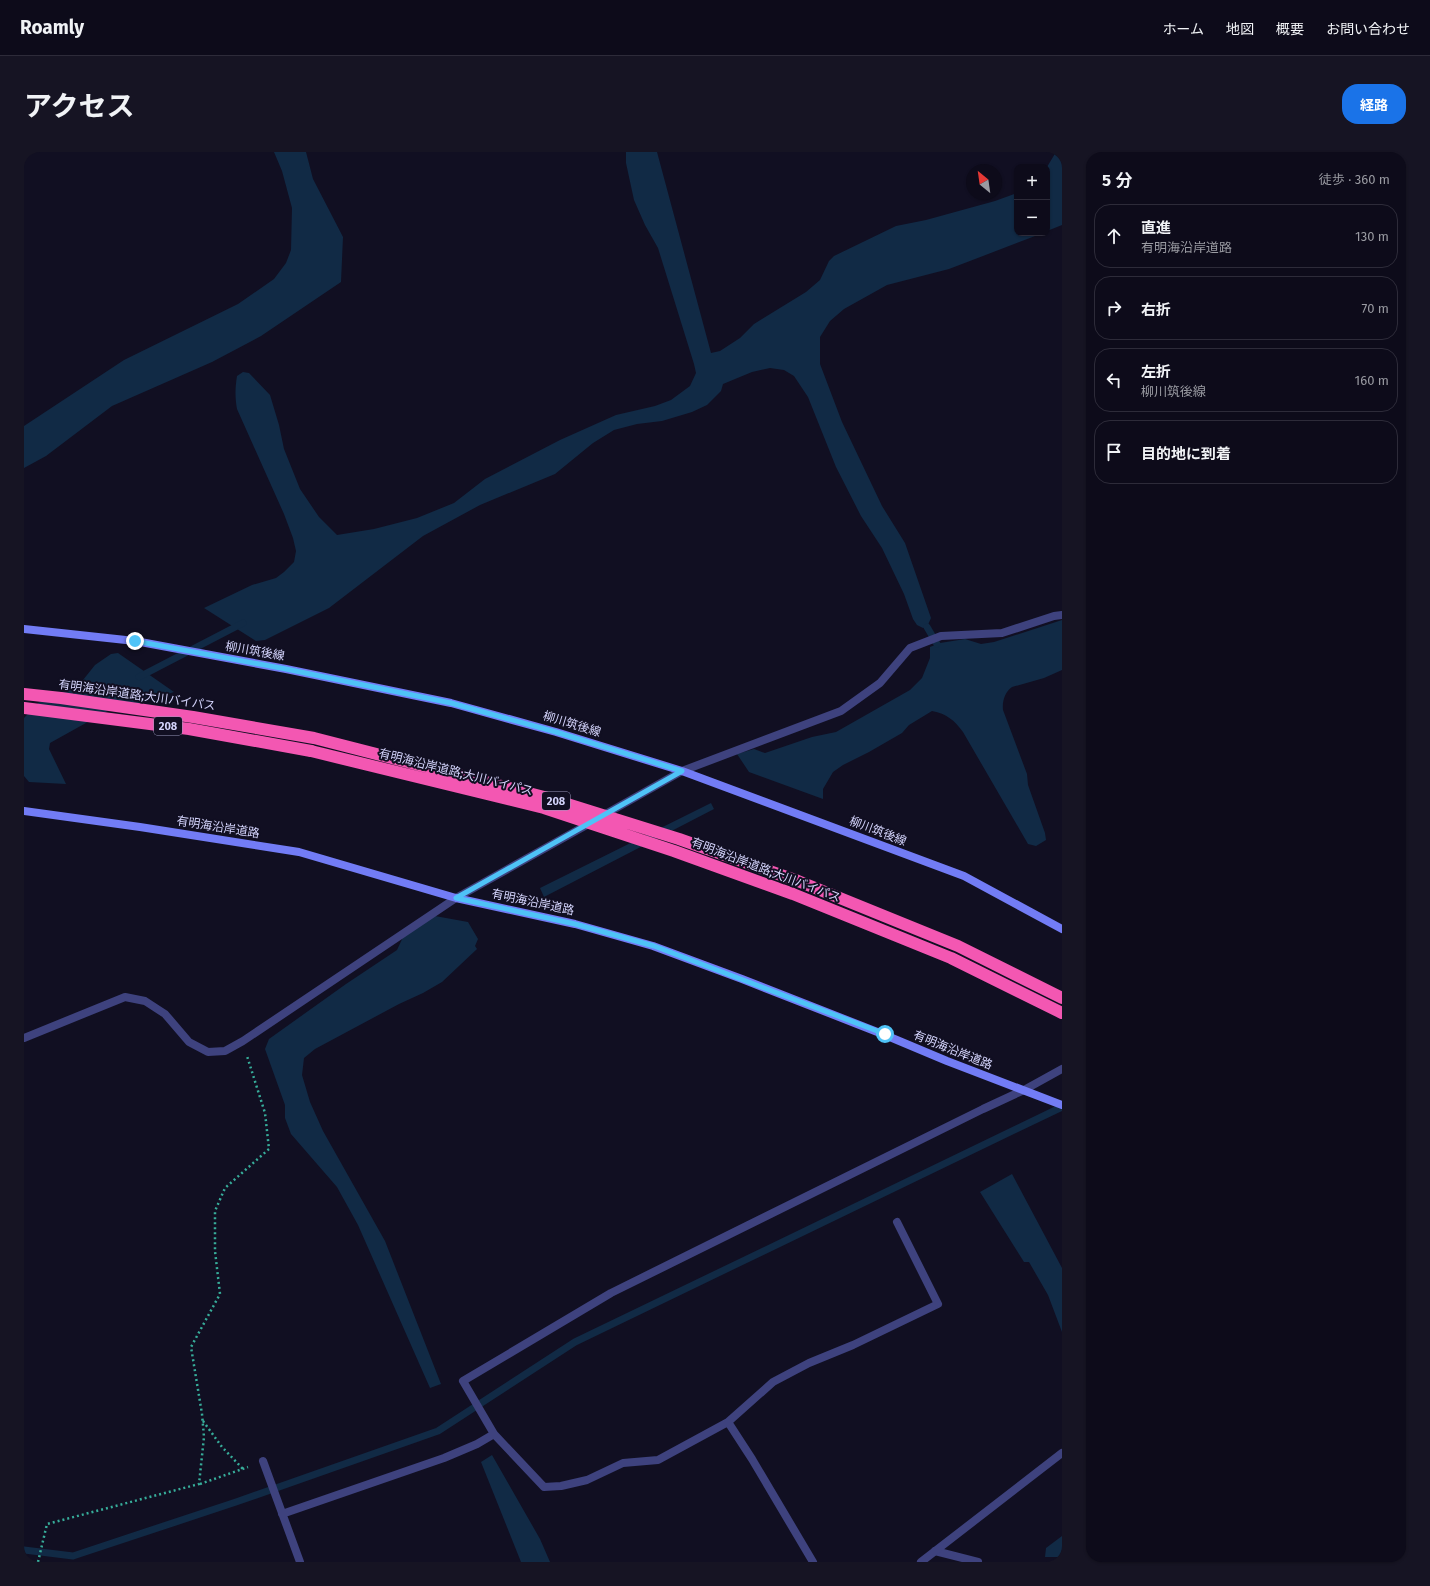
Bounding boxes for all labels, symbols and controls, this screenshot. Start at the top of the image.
text: Roamly [20,16,84,39]
text: ホーム [1162,21,1204,38]
text: 地図 [1226,21,1254,38]
text: 概要 [1276,21,1304,38]
text: お問い合わせ [1326,21,1410,38]
button: 経路 [1342,84,1406,124]
text: アクセス [24,90,135,123]
north arrow [966,164,1002,200]
map controls [1014,164,1050,236]
button: + [1014,164,1050,200]
text: 5 分 [1102,170,1132,191]
text: 徒歩 · 360 m [1319,172,1390,187]
button: − [1014,200,1050,236]
text: 直進 [1141,219,1171,237]
icon: ahead [1103,225,1125,247]
text: 130 m [1355,229,1389,244]
text: 有明海沿岸道路 [1141,240,1232,255]
icon: right [1103,297,1125,319]
text: 右折 [1141,301,1171,319]
text: 70 m [1362,301,1389,316]
text: 左折 [1141,363,1171,381]
icon: left [1103,369,1125,391]
text: 160 m [1355,373,1389,388]
text: 柳川筑後線 [1141,384,1206,399]
icon: arrive [1103,441,1125,463]
text: 目的地に到着 [1141,445,1231,463]
route end [126,632,144,650]
street label: 柳川筑後線 [224,639,286,663]
street label: 有明海沿岸道路;大川バイパス [57,677,217,713]
street label: 柳川筑後線 [541,709,603,739]
road number: 208 [154,717,182,735]
street label: 有明海沿岸道路;大川バイパス [377,746,535,798]
road number: 208 [542,792,570,810]
street label: 有明海沿岸道路 [175,814,261,840]
street label: 柳川筑後線 [847,814,909,848]
street label: 有明海沿岸道路;大川バイパス [689,835,843,905]
street label: 有明海沿岸道路 [490,886,576,918]
route start [876,1025,894,1043]
street label: 有明海沿岸道路 [911,1028,995,1072]

